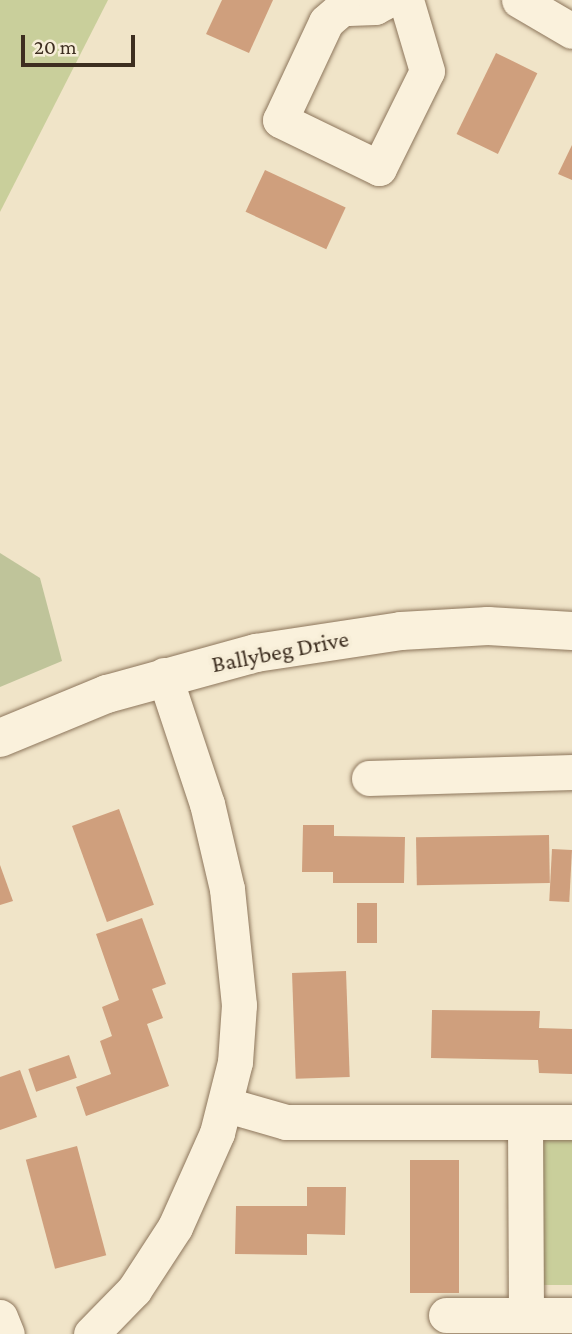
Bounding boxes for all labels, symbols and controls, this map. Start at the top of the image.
scale bar [24,21,138,65]
text: 20 m [34,35,77,59]
street label: Ballybeg Drive [209,624,351,678]

